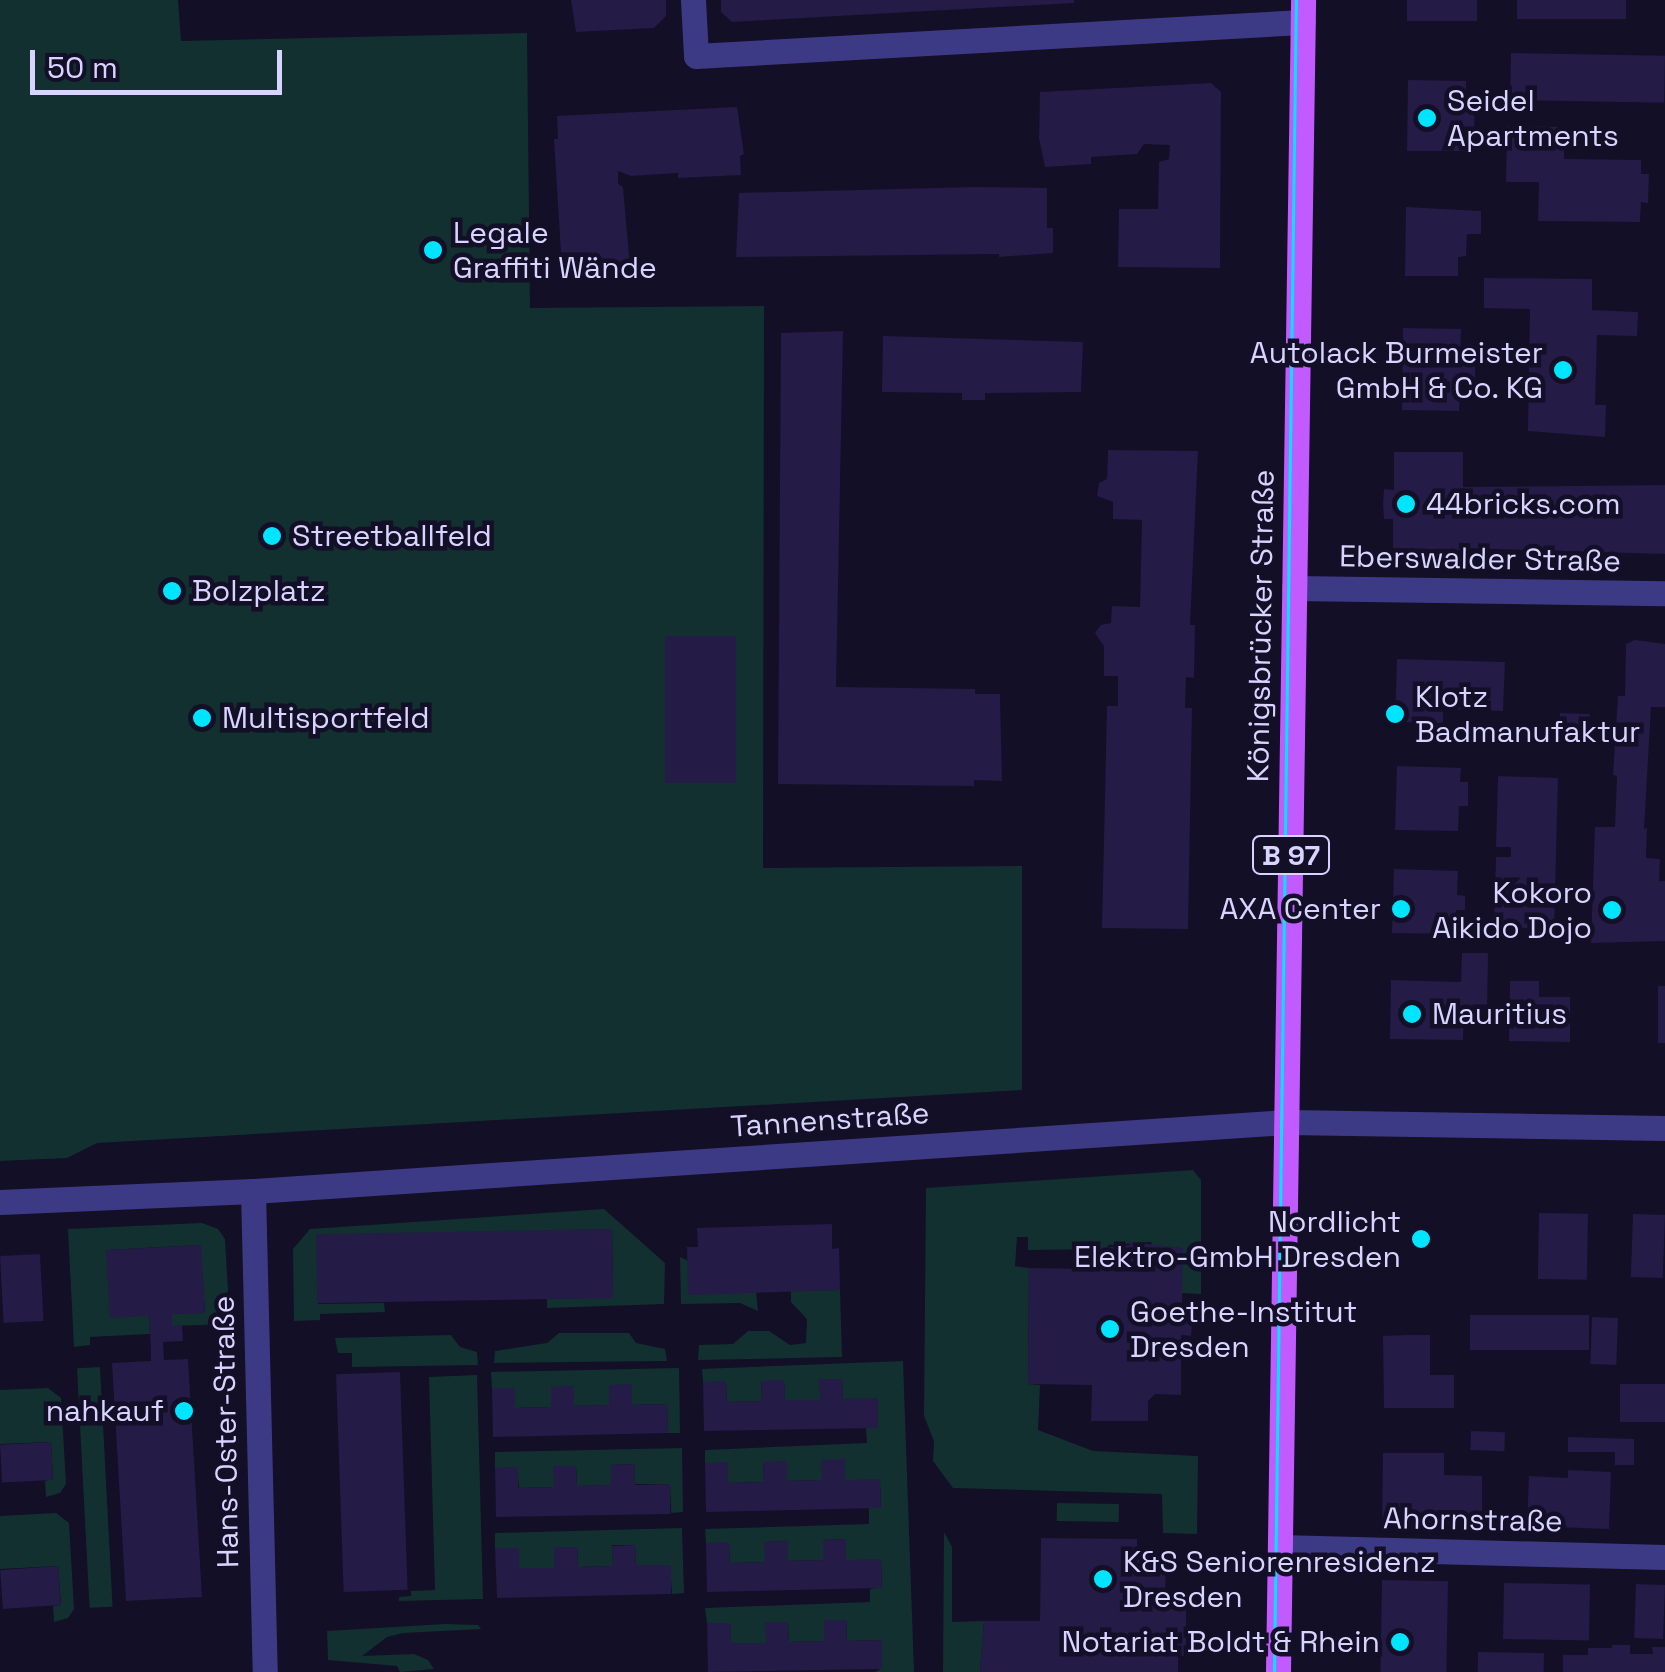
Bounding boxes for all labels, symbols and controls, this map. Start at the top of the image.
scale bar [35,30,288,92]
text: 50 m [47,48,118,87]
place label: Seidel Apartments [1447,83,1619,154]
marker: Seidel Apartments [1416,107,1438,129]
place label: Legale Graffiti Wände [453,215,657,286]
marker: Legale Graffiti Wände [422,239,444,261]
place label: Autolack Burmeister GmbH & Co. KG [1250,335,1543,406]
marker: Autolack Burmeister GmbH & Co. KG [1552,359,1574,381]
street label: Königsbrücker Straße [1240,469,1282,783]
place label: 44bricks.com [1426,486,1621,522]
marker: 44bricks.com [1395,493,1417,515]
place label: Streetballfeld [292,518,492,554]
marker: Streetballfeld [261,525,283,547]
street label: Eberswalder Straße [1339,539,1621,579]
place label: Bolzplatz [192,573,326,609]
marker: Bolzplatz [161,580,183,602]
place label: Klotz Badmanufaktur [1415,679,1640,750]
place label: Multisportfeld [222,700,430,736]
marker: Klotz Badmanufaktur [1384,703,1406,725]
marker: Multisportfeld [191,707,213,729]
road number: B 97 [1251,832,1331,878]
place label: Kokoro Aikido Dojo [1432,875,1592,946]
place label: AXA Center [1219,891,1381,927]
marker: AXA Center [1390,898,1412,920]
marker: Kokoro Aikido Dojo [1601,899,1623,921]
place label: Mauritius [1432,996,1567,1032]
marker: Mauritius [1401,1003,1423,1025]
street label: Tannenstraße [729,1095,931,1145]
place label: Nordlicht Elektro-GmbH Dresden [1074,1204,1401,1274]
marker: Nordlicht Elektro-GmbH Dresden [1410,1228,1432,1250]
place label: Goethe-Institut Dresden [1130,1294,1357,1364]
street label: Hans-Oster-Straße [206,1295,246,1569]
marker: Goethe-Institut Dresden [1099,1318,1121,1340]
place label: nahkauf [46,1393,164,1429]
marker: nahkauf [173,1400,195,1422]
street label: Ahornstraße [1383,1500,1563,1540]
place label: K&S Seniorenresidenz Dresden [1123,1544,1436,1614]
marker: K&S Seniorenresidenz Dresden [1092,1568,1114,1590]
place label: Notariat Boldt & Rhein [1061,1624,1380,1660]
marker: Notariat Boldt & Rhein [1389,1631,1411,1653]

